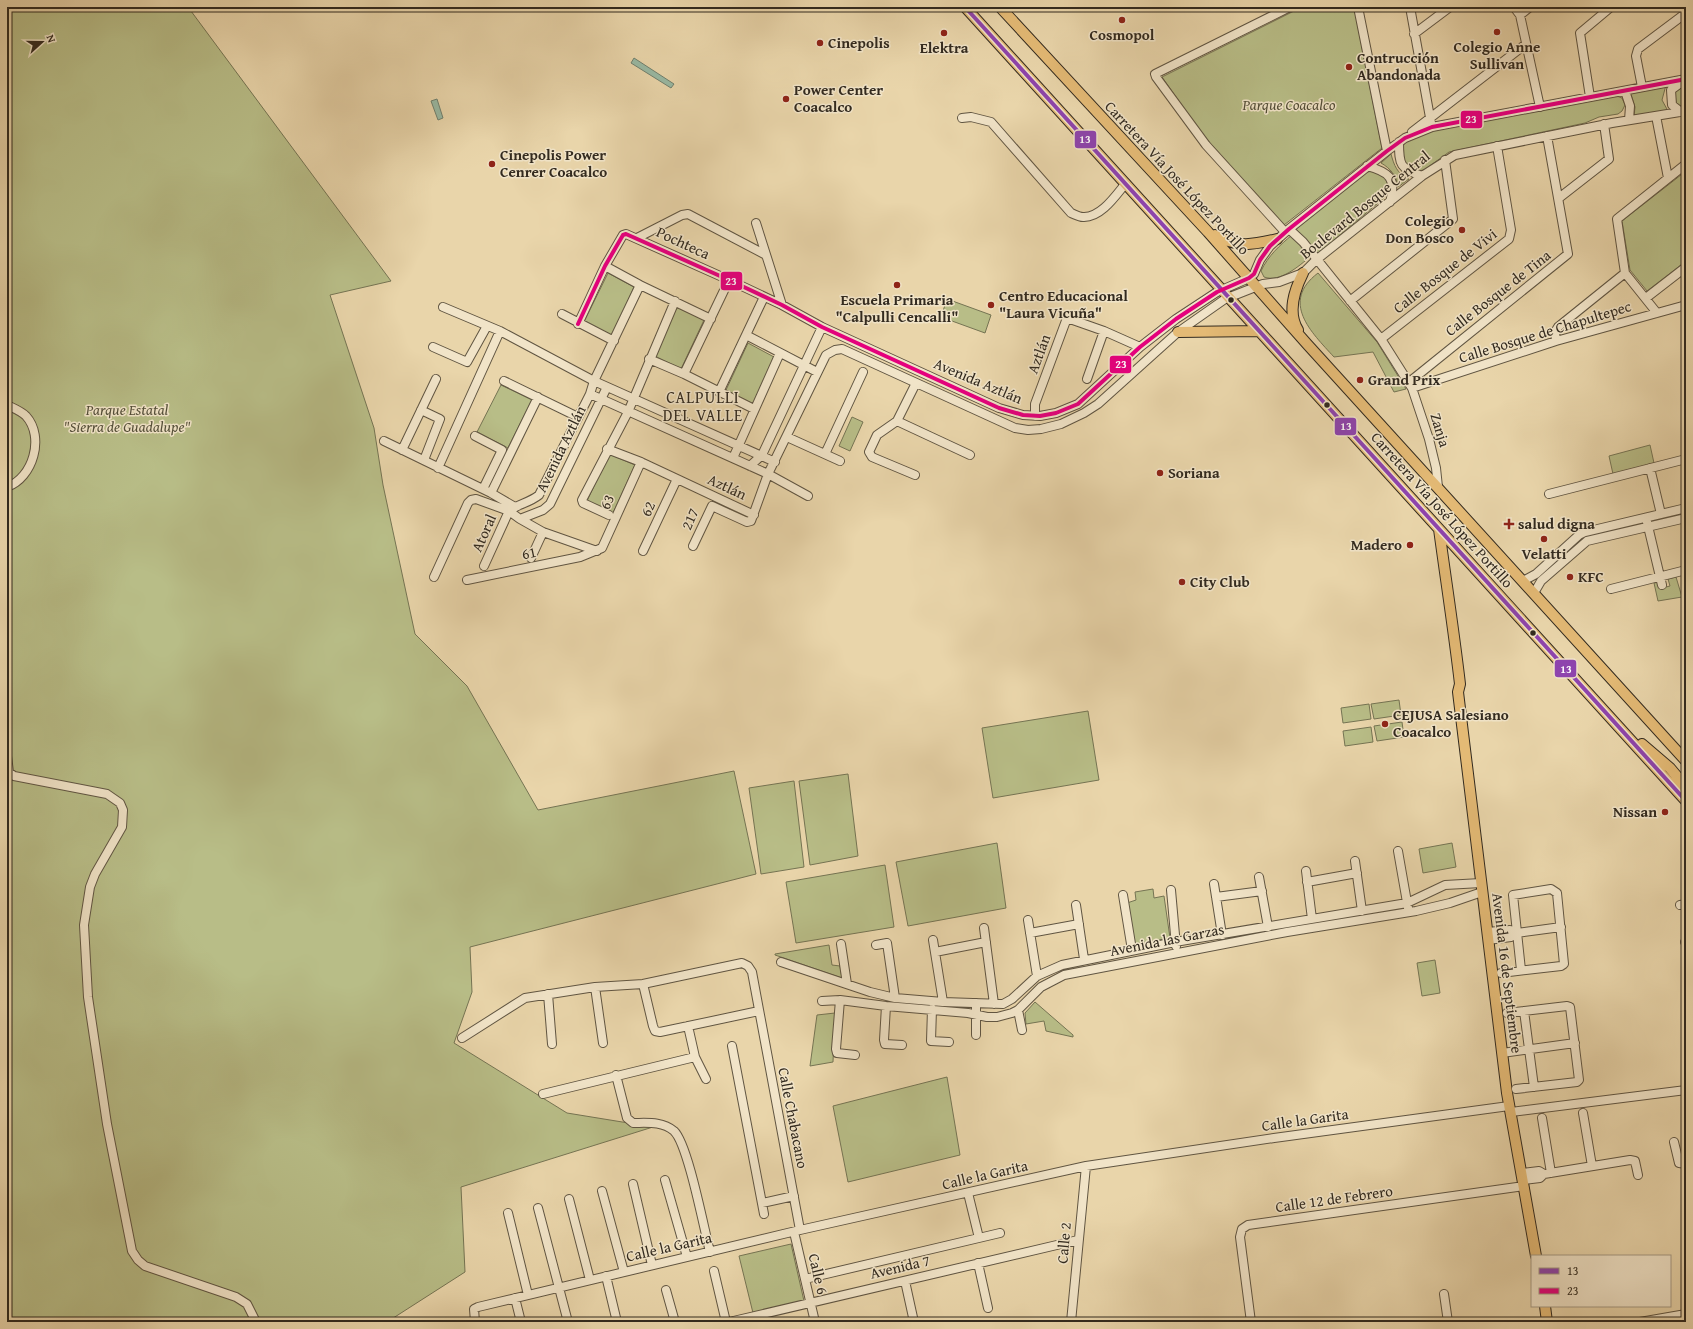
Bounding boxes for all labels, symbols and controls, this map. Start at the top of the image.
marker: Cosmopol [1117,15,1127,25]
north arrow [22,22,62,62]
place label: Cosmopol [1090,24,1155,45]
marker: Colegio Anne Sullivan [1492,27,1502,37]
marker: Elektra [939,28,949,38]
text: N [43,32,60,45]
place label: Cinepolis [828,32,890,53]
place label: Colegio Anne Sullivan [1453,36,1541,74]
place label: Elektra [920,37,969,58]
marker: Cinepolis [815,38,825,48]
place label: Contrucción Abandonada [1357,47,1441,85]
marker: Contrucción Abandonada [1344,62,1354,72]
place label: Power Center Coacalco [794,79,883,117]
marker: Power Center Coacalco [781,94,791,104]
park label: Parque Coacalco [1242,94,1336,115]
street label: Carretera Vía José López Portillo [1100,96,1255,260]
line badge: 23 [1460,110,1483,129]
text: 23 [1465,111,1477,127]
line badge: 13 [1074,130,1097,149]
text: 13 [1079,131,1091,147]
place label: Cinepolis Power Cenrer Coacalco [500,144,607,182]
street label: Boulevard Bosque Central [1295,146,1434,264]
marker: Cinepolis Power Cenrer Coacalco [487,159,497,169]
place label: Colegio Don Bosco [1385,210,1454,248]
street label: Pochteca [653,221,713,264]
street label: Calle Bosque de Vivi [1388,223,1501,318]
marker: Colegio Don Bosco [1457,225,1467,235]
street label: Calle Bosque de Tina [1440,245,1555,341]
line badge: 23 [720,271,743,291]
text: 23 [725,273,737,289]
marker: Escuela Primaria "Calpulli Cencalli" [892,280,902,290]
place label: Centro Educacional "Laura Vicuña" [999,285,1128,323]
place label: Escuela Primaria "Calpulli Cencalli" [836,289,959,327]
unlabelled marker [1226,295,1236,305]
street label: Calle Bosque de Chapultepec [1456,295,1634,368]
marker: Centro Educacional "Laura Vicuña" [986,300,996,310]
street label: Aztlán [1022,331,1056,377]
street label: Avenida Aztlán [931,352,1026,409]
line badge: 23 [1109,355,1132,374]
text: 23 [1115,356,1127,372]
place label: Grand Prix [1368,369,1441,390]
marker: Grand Prix [1355,375,1365,385]
district label: CALPULLI DEL VALLE [663,385,743,427]
park label: Parque Estatal "Sierra de Guadalupe" [64,399,190,437]
unlabelled marker [1322,400,1332,410]
street label: Avenida Aztlán [530,401,591,496]
street label: Zanja [1425,410,1456,449]
line badge: 13 [1334,417,1357,436]
text: 13 [1340,418,1352,434]
street label: Carretera Vía José López Portillo [1366,427,1519,593]
place label: Soriana [1168,462,1220,483]
street label: Aztlán [704,468,751,505]
marker: Soriana [1155,468,1165,478]
street label: 63 [594,491,619,513]
street label: 62 [635,498,660,520]
street label: 217 [676,505,704,533]
street label: Atoral [466,511,501,555]
place label: salud digna [1518,513,1595,534]
marker: salud digna [1503,518,1515,530]
place label: Madero [1351,534,1402,555]
marker: Velatti [1539,534,1549,544]
marker: Madero [1405,540,1415,550]
street label: 61 [520,541,538,564]
place label: Velatti [1522,543,1567,564]
place label: KFC [1578,566,1604,587]
place label: City Club [1190,571,1250,592]
marker: KFC [1565,572,1575,582]
marker: City Club [1177,577,1187,587]
unlabelled marker [1528,628,1538,638]
line badge: 13 [1554,659,1577,678]
text: 13 [1560,661,1572,677]
place label: CEJUSA Salesiano Coacalco [1393,704,1509,742]
marker: CEJUSA Salesiano Coacalco [1380,719,1390,729]
place label: Nissan [1613,801,1657,822]
marker: Nissan [1660,807,1670,817]
street label: Avenida 16 de Septiembre [1487,891,1528,1054]
street label: Avenida las Garzas [1108,918,1226,961]
street label: Calle Chabacano [773,1066,814,1170]
street label: Calle la Garita [1260,1103,1350,1136]
street label: Calle la Garita [940,1154,1030,1195]
street label: Calle 12 de Febrero [1274,1180,1394,1217]
street label: Calle 2 [1051,1222,1076,1264]
street label: Calle la Garita [624,1226,714,1267]
street label: Avenida 7 [868,1249,932,1284]
street label: Calle 6 [804,1251,833,1296]
legend [1531,1255,1671,1307]
text: 13 [1567,1262,1579,1279]
text: 23 [1567,1282,1579,1299]

